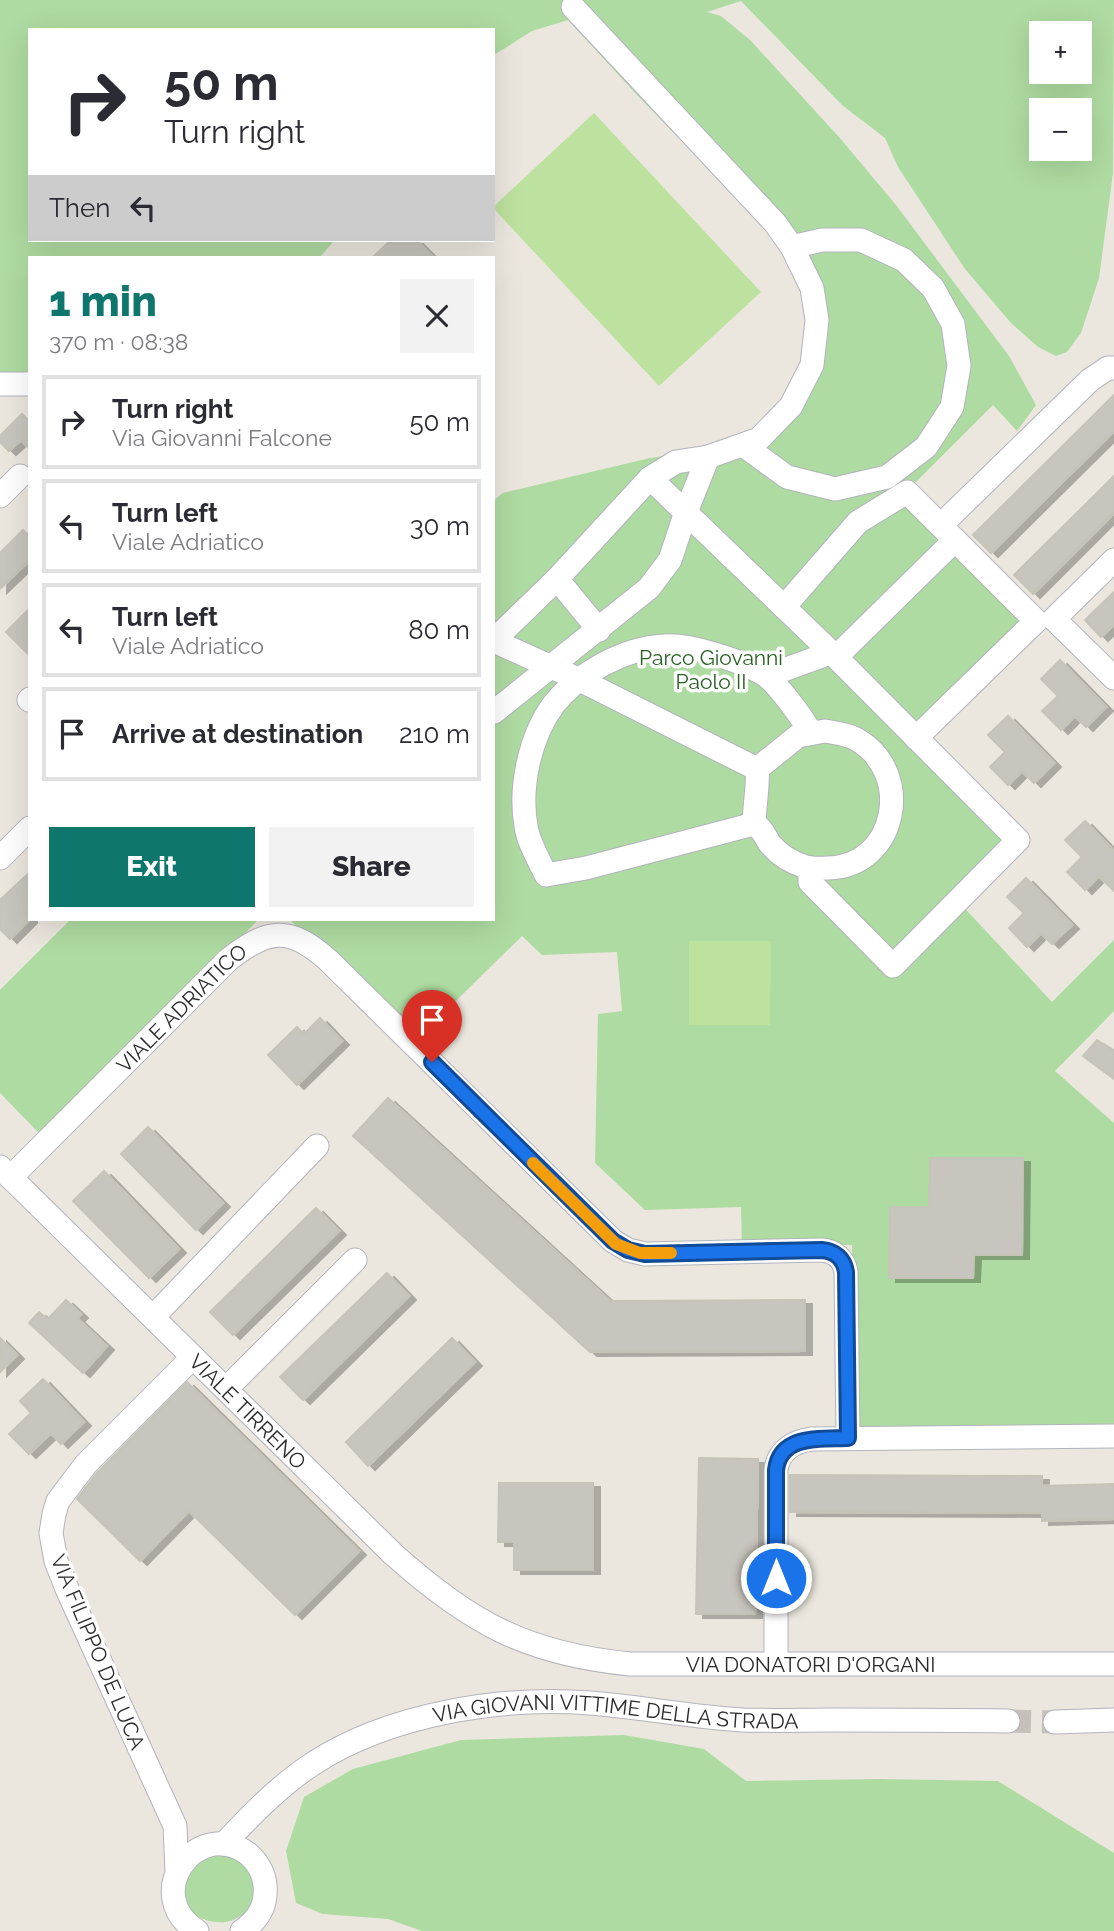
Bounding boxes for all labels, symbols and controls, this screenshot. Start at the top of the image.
map controls [1029,21,1092,161]
button: + [1029,21,1092,84]
text: 50 m [164,54,279,111]
icon: right [49,56,140,147]
button: − [1029,98,1092,161]
text: Turn right [164,113,305,150]
icon: left [124,189,162,227]
text: Then [49,193,110,223]
text: 1 min [49,277,157,326]
button: close [400,279,474,353]
text: 370 m · 08:38 [49,328,189,355]
text: Turn right [112,394,233,424]
icon: right [53,403,91,441]
text: 50 m [409,407,470,437]
text: Via Giovanni Falcone [112,424,332,451]
text: Turn left [112,498,218,528]
icon: left [53,507,91,545]
text: 30 m [410,511,470,541]
text: Viale Adriatico [112,528,264,555]
text: Turn left [112,602,218,632]
icon: left [53,611,91,649]
text: 80 m [408,615,470,645]
text: Viale Adriatico [112,632,264,659]
park label: Parco Giovanni Paolo II [639,645,783,694]
icon: arrive [53,715,91,753]
text: Arrive at destination [112,719,363,749]
text: 210 m [399,719,470,749]
button: Exit [49,827,255,907]
button: Share [269,827,474,907]
street label: VIALE ADRIATICO [111,938,251,1077]
pin [402,990,462,1062]
icon: arrive [413,1001,451,1039]
street label: VIALE TIRRENO [184,1348,312,1474]
position arrow [739,1541,813,1615]
street label: VIA FILIPPO DE LUCA [46,1551,150,1753]
street label: VIA DONATORI D'ORGANI [686,1652,936,1677]
street label: VIA GIOVANI VITTIME DELLA STRADA [430,1689,799,1733]

